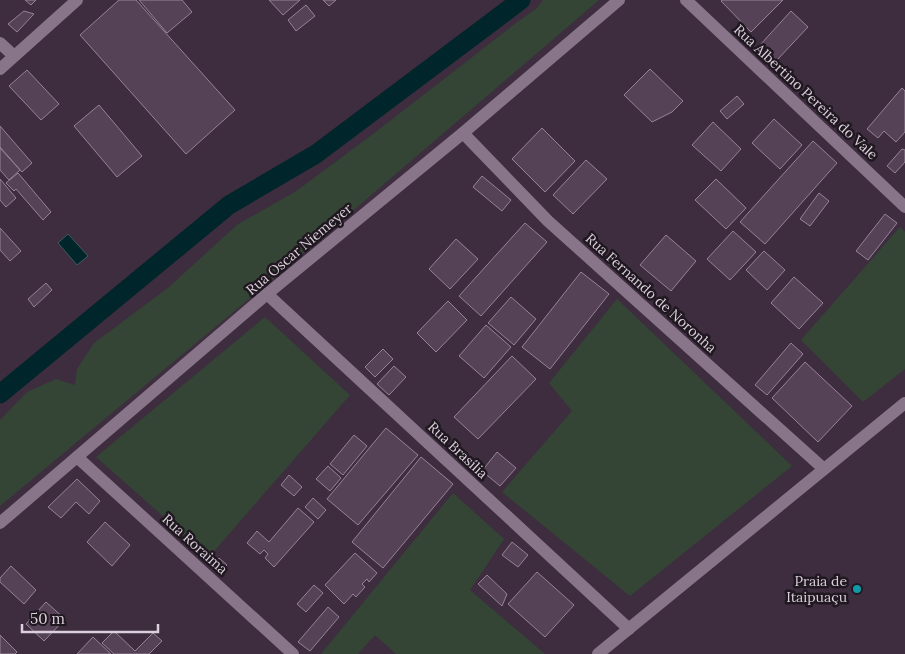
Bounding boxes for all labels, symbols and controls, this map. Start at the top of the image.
street label: Rua Albertino Pereira do Vale [730,21,882,164]
street label: Rua Oscar Niemeyer [242,199,356,299]
street label: Rua Fernando de Noronha [582,229,720,357]
street label: Rua Brasília [424,418,492,482]
street label: Rua Roraima [159,510,231,578]
place label: Praia de Itaipuaçu [786,572,847,606]
marker: Praia de Itaipuaçu [851,583,863,595]
scale bar [22,602,159,634]
text: 50 m [30,609,65,628]

